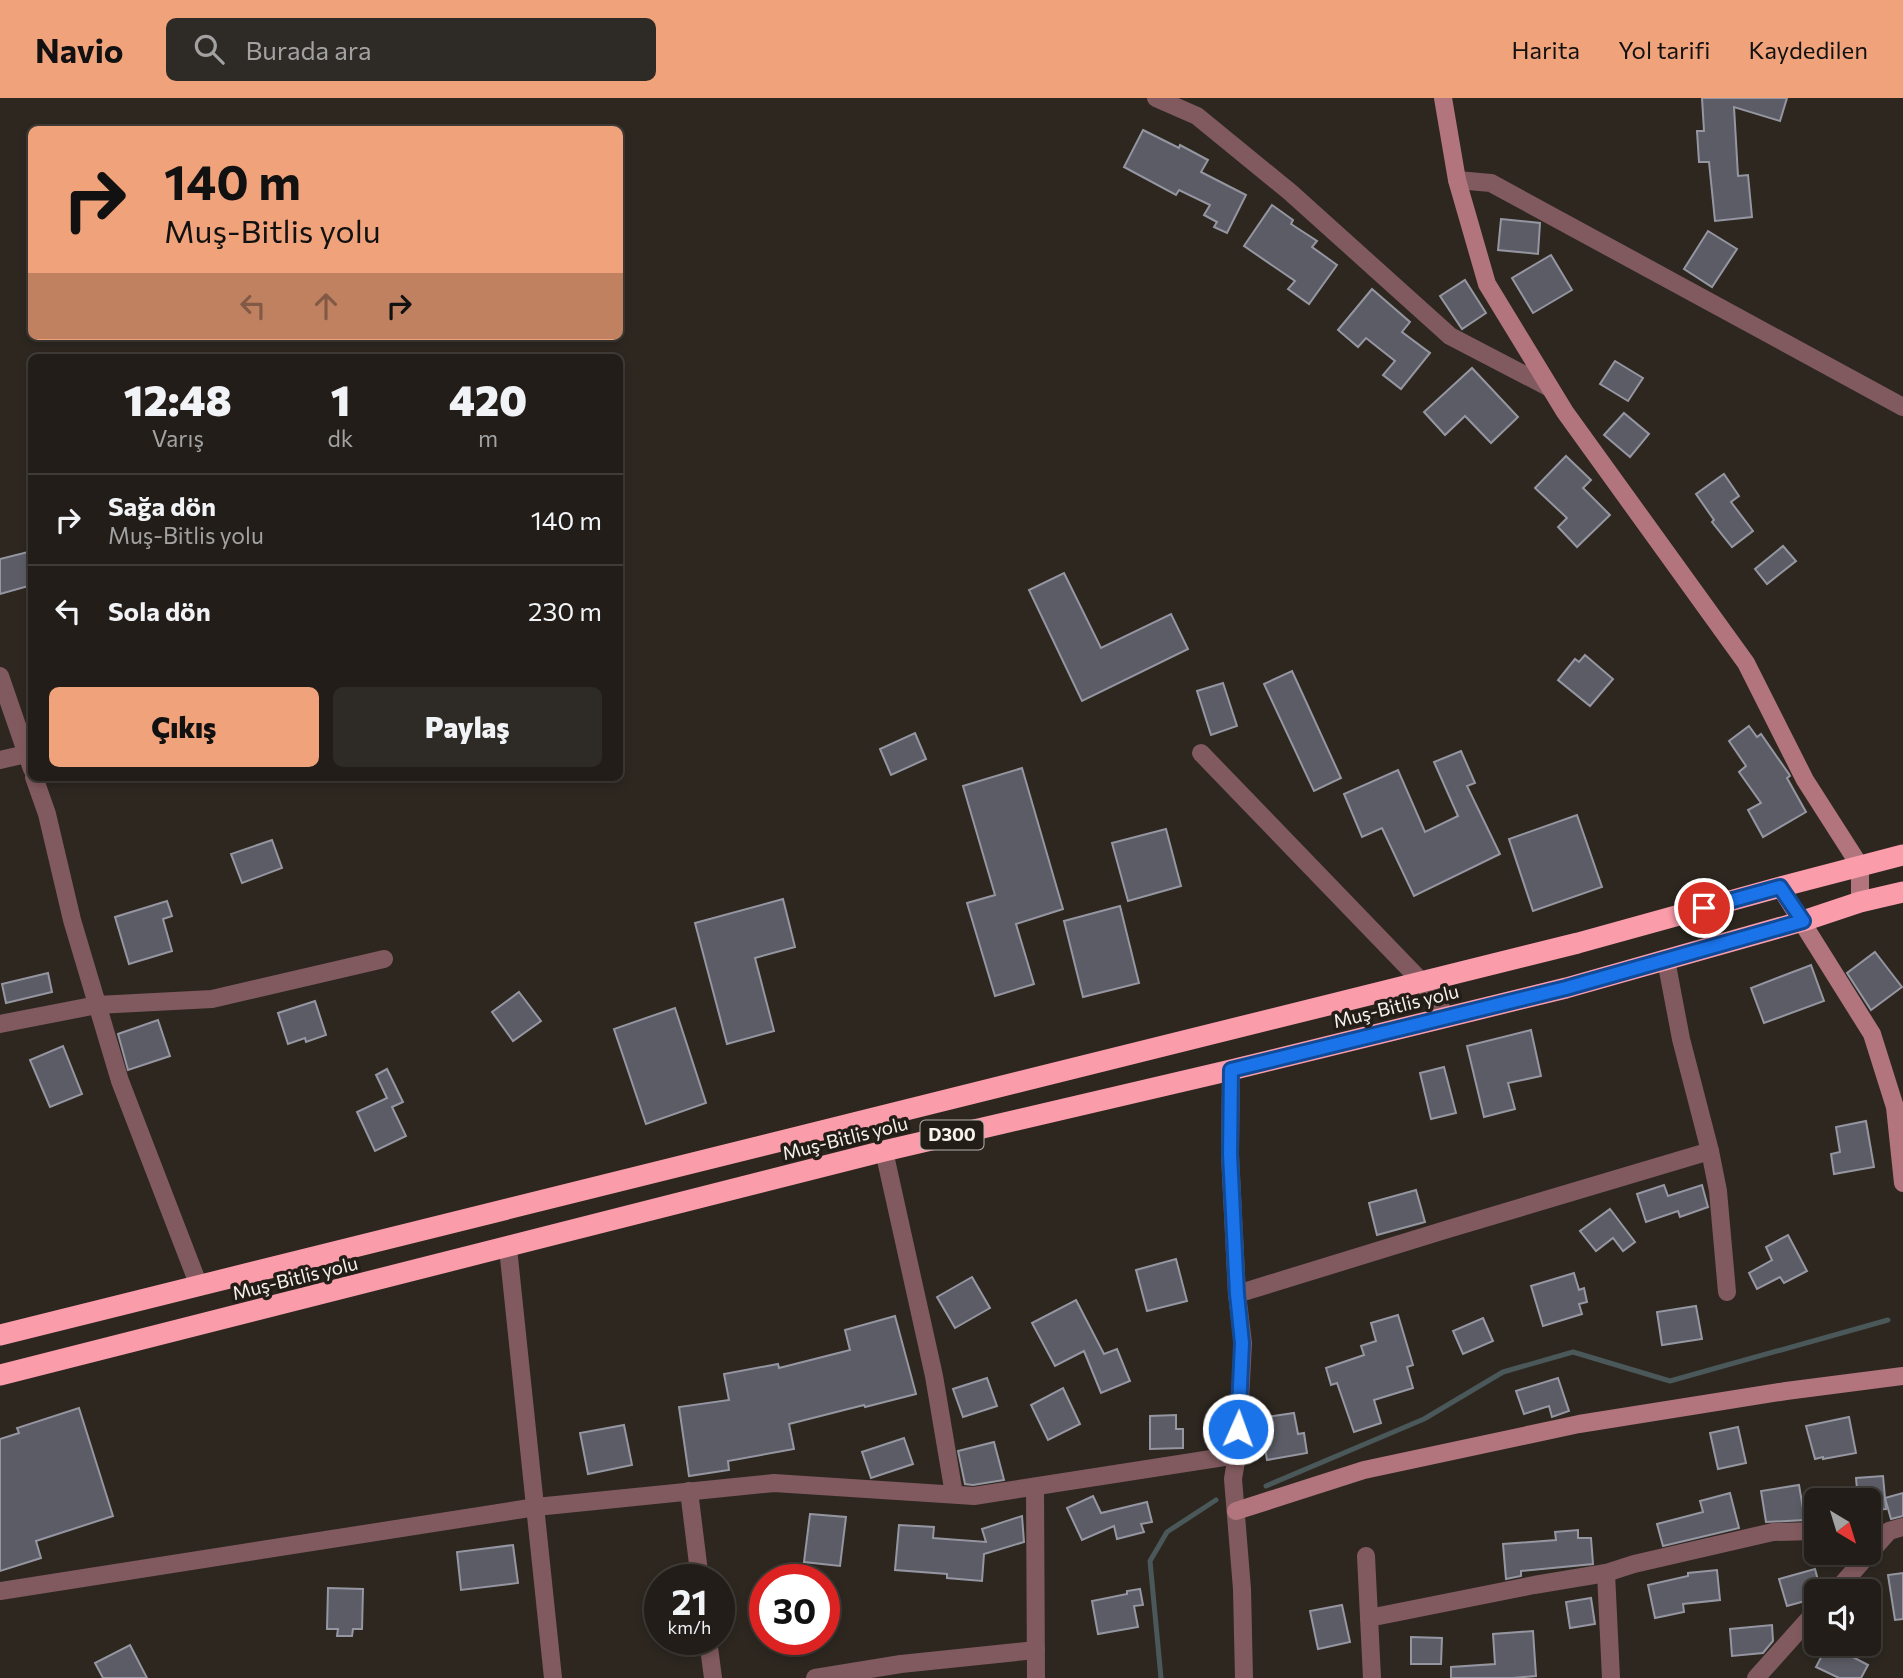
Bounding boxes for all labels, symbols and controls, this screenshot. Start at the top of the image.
search box [166,18,656,81]
text: Navio [35,29,124,70]
icon: search [190,30,228,68]
text: Burada ara [246,34,372,65]
text: Harita [1511,35,1580,64]
text: Yol tarifi [1618,35,1710,64]
text: Kaydedilen [1748,35,1868,64]
text: 140 m [164,150,301,210]
icon: right [49,154,140,245]
text: Muş-Bitlis yolu [164,210,381,250]
icon: left [234,287,272,325]
icon: ahead [307,287,345,325]
icon: right [380,287,418,325]
text: 12:48 [124,373,232,425]
text: 1 [331,373,350,425]
text: 420 [449,373,527,425]
text: Varış [152,424,204,452]
text: dk [328,424,353,452]
text: m [478,424,498,452]
text: Sağa dön [108,490,216,521]
icon: right [49,501,87,539]
text: 140 m [531,504,602,535]
text: Muş-Bitlis yolu [108,521,264,549]
icon: left [49,592,87,630]
text: Sola dön [108,595,211,626]
text: 230 m [528,595,602,626]
button: Çıkış [49,687,319,767]
button: Paylaş [333,687,602,767]
pin [1674,878,1734,938]
icon: arrive [1685,889,1723,927]
street label: Muş-Bitlis yolu [1331,979,1461,1032]
street label: Muş-Bitlis yolu [780,1111,910,1164]
road number: D300 [920,1120,984,1150]
street label: Muş-Bitlis yolu [230,1251,360,1304]
position arrow [1201,1392,1275,1466]
north arrow [1804,1488,1881,1564]
map controls [1804,1488,1881,1656]
speed limit sign: 30 [749,1564,840,1655]
text: 21 [672,1579,707,1622]
button: sound [1804,1579,1881,1656]
text: km/h [668,1616,711,1638]

